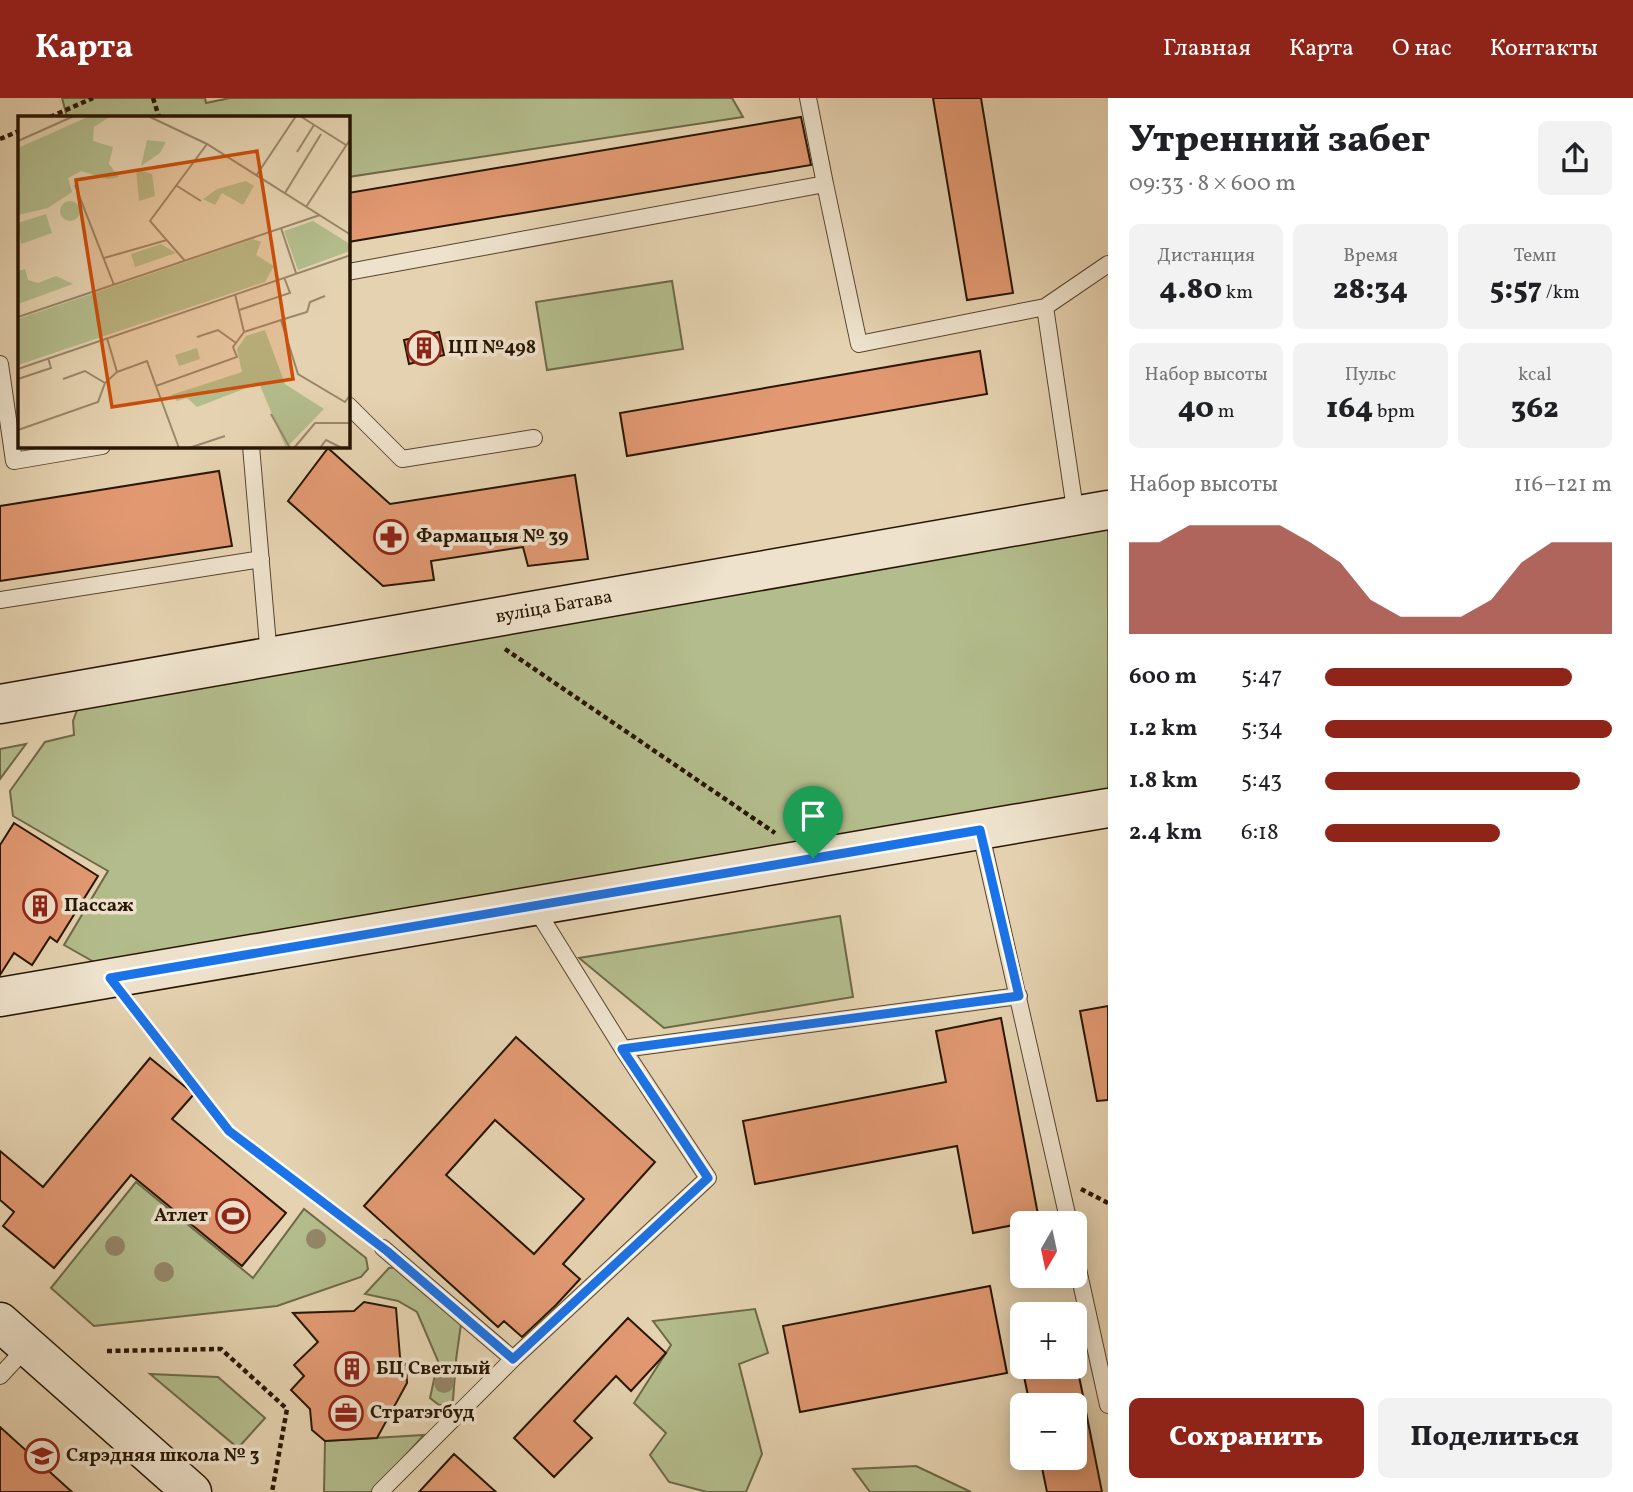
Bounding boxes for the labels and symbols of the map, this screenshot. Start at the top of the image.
inset map [18,116,350,448]
building icon: ЦП №498 [405,329,443,367]
place label: ЦП №498 [448,335,536,361]
pharmacy icon: Фармацыя № 39 [372,518,410,556]
place label: Фармацыя № 39 [416,524,568,550]
street label: вуліца Батава [494,584,614,630]
pin [783,786,843,858]
building icon: Пассаж [21,887,59,925]
place label: Пассаж [64,893,134,919]
sports icon: Атлет [214,1197,252,1235]
place label: Атлет [154,1203,209,1229]
north arrow [1010,1211,1087,1288]
building icon: БЦ Светлый [333,1350,371,1388]
place label: БЦ Светлый [376,1356,490,1382]
office icon: Стратэгбуд [327,1394,365,1432]
place label: Стратэгбуд [370,1400,475,1426]
school or university icon: Сярэдняя школа № 3 [23,1437,61,1475]
place label: Сярэдняя школа № 3 [66,1443,259,1469]

